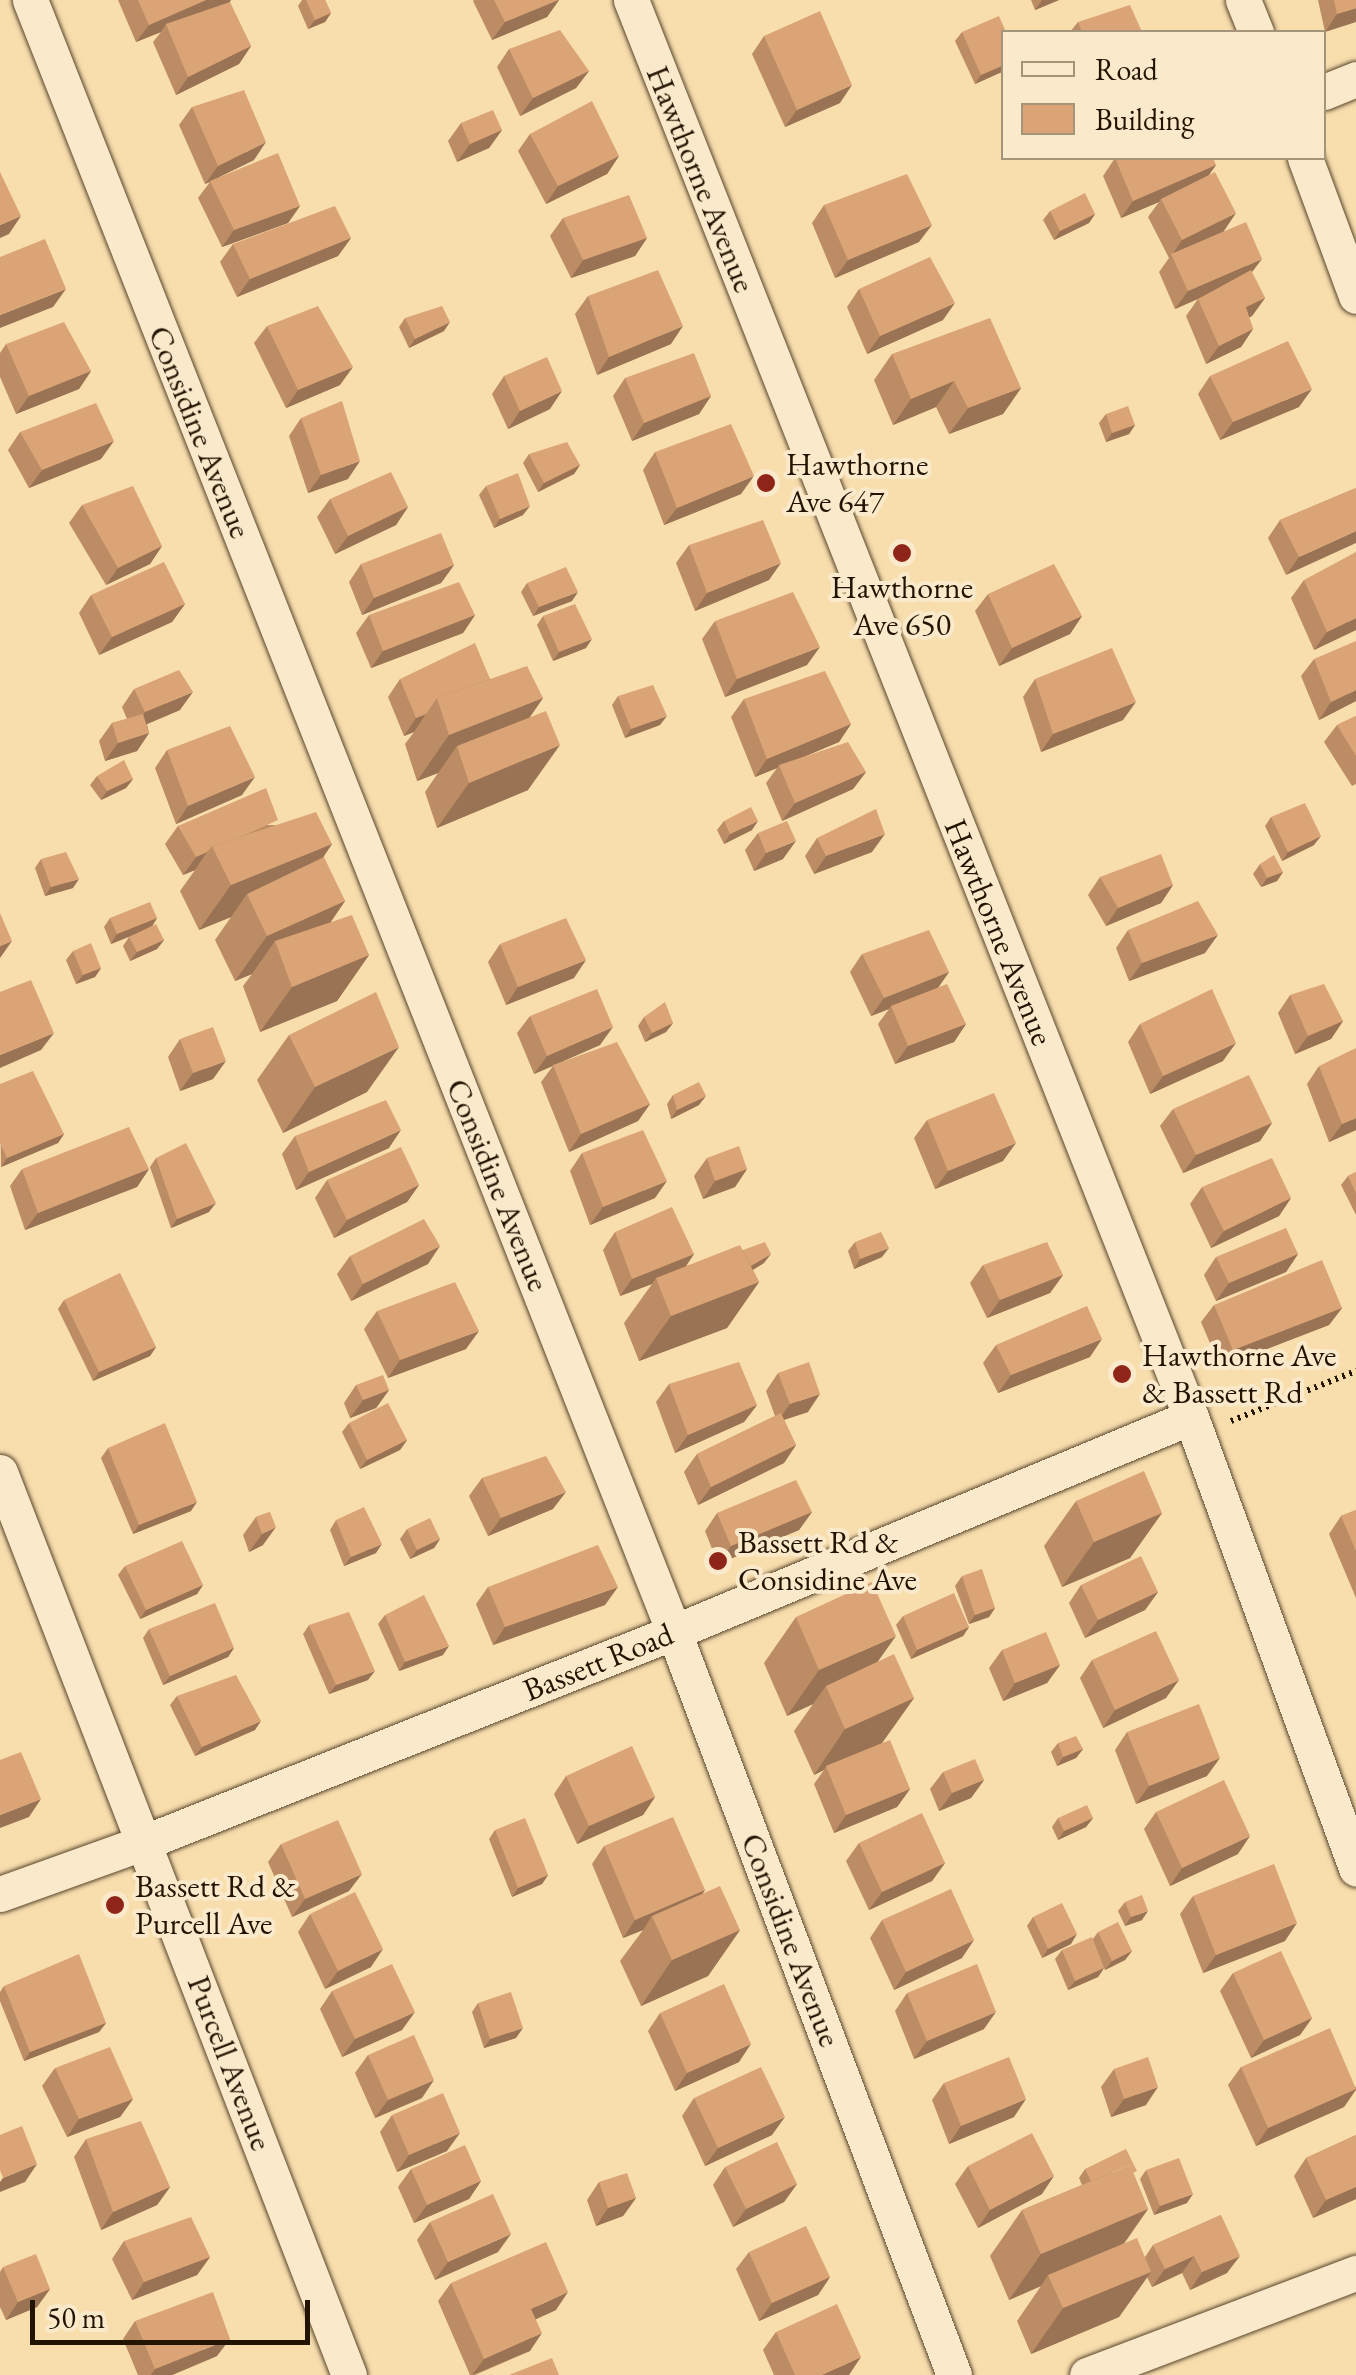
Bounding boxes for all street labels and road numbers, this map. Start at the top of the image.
street label: Hawthorne Avenue [638,60,764,298]
street label: Considine Avenue [140,320,260,544]
street label: Hawthorne Avenue [936,813,1062,1051]
street label: Considine Avenue [438,1073,558,1297]
street label: Bassett Road [517,1615,679,1709]
street label: Considine Avenue [733,1828,849,2052]
street label: Purcell Avenue [179,1970,281,2156]

